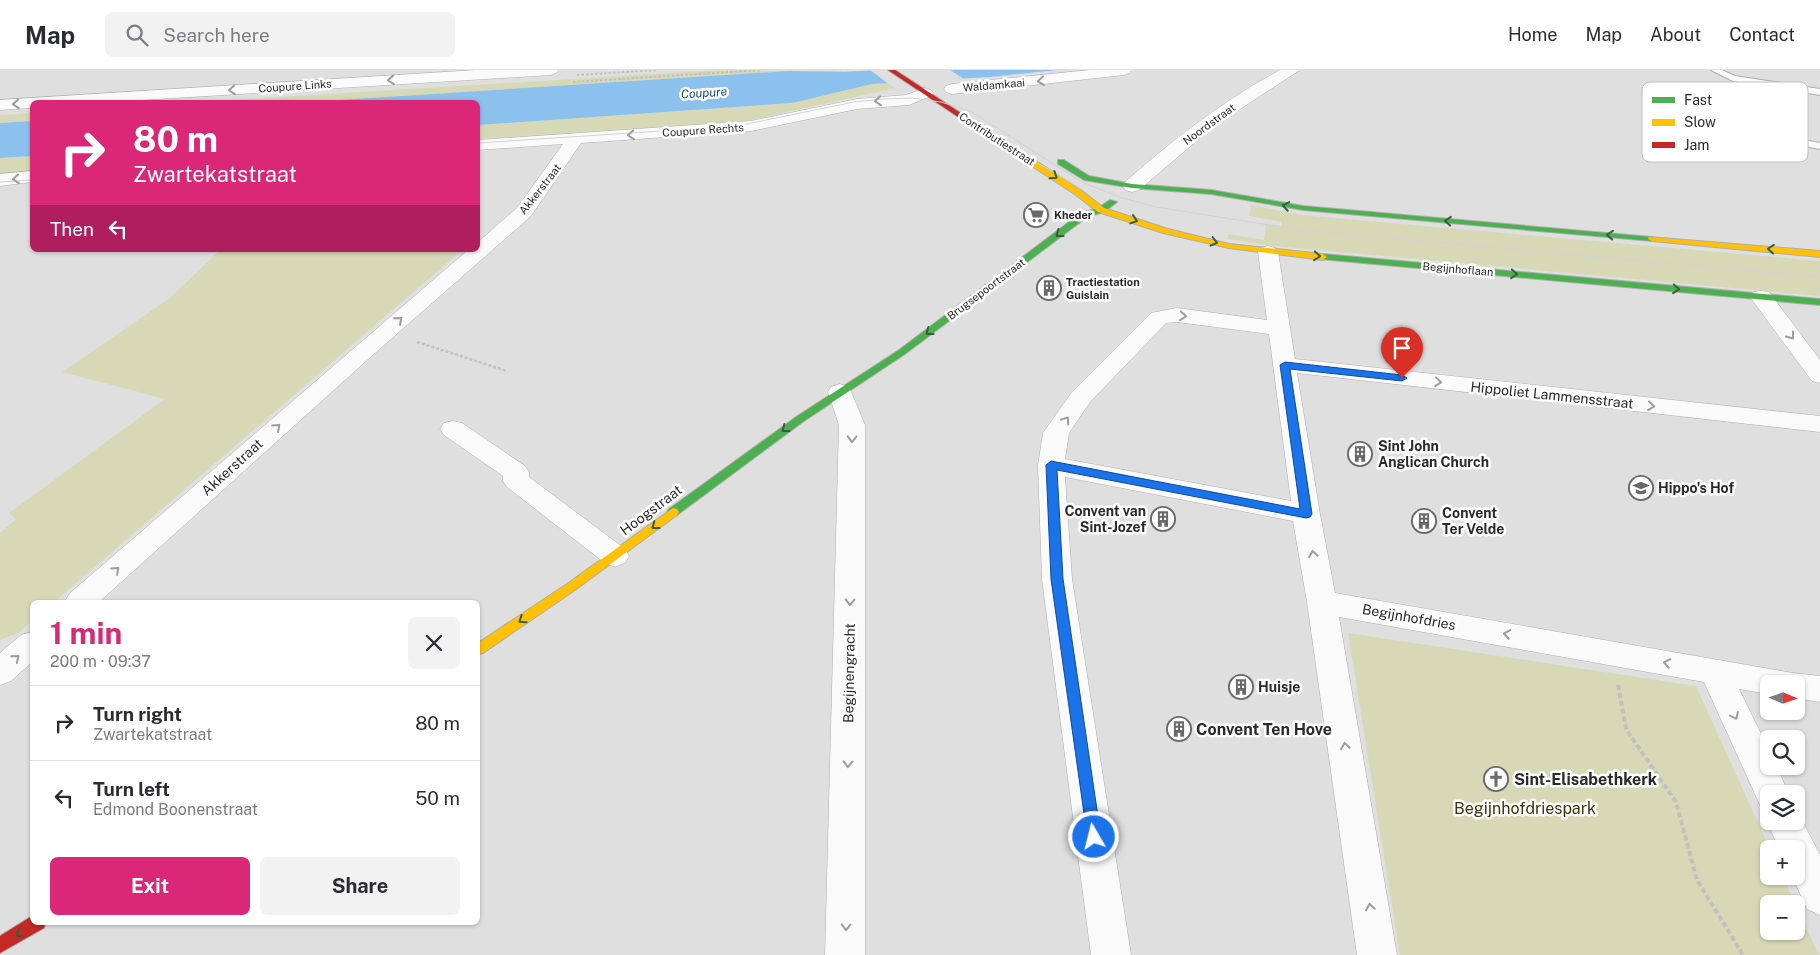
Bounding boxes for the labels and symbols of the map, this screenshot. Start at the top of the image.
one-way arrow [387,75,395,86]
one-way arrow [1037,75,1045,86]
street label: Waldamkaai [962,76,1026,94]
street label: Coupure Links [258,77,332,95]
legend [1642,82,1808,162]
water label: Coupure [681,84,728,102]
one-way arrow [227,85,235,96]
text: Fast [1684,92,1712,108]
one-way arrow [874,96,882,107]
one-way arrow [12,98,20,109]
street label: Noordstraat [1181,101,1237,147]
street label: Contributiestraat [957,110,1037,168]
text: Slow [1684,114,1716,130]
street label: Coupure Rechts [662,121,745,139]
one-way arrow [626,129,634,140]
text: Jam [1684,137,1709,153]
street label: Akkerstraat [517,161,563,217]
one-way arrow [1049,170,1058,179]
one-way arrow [12,173,20,184]
one-way arrow [1282,201,1290,211]
supermarket icon: Kheder [1023,202,1049,228]
place label: Kheder [1054,209,1093,221]
one-way arrow [1129,214,1137,224]
one-way arrow [1443,216,1451,227]
one-way arrow [1055,228,1065,237]
one-way arrow [1605,230,1613,241]
one-way arrow [1209,236,1218,247]
one-way arrow [1767,244,1775,255]
one-way arrow [1313,251,1321,262]
street label: Brugsepoortstraat [945,256,1027,322]
street label: Begijnhoflaan [1422,260,1494,278]
one-way arrow [1510,268,1518,279]
building icon: Tractiestation Guislain [1036,275,1062,301]
place label: Tractiestation Guislain [1066,276,1140,301]
one-way arrow [1672,283,1680,294]
one-way arrow [1179,310,1187,321]
one-way arrow [394,317,403,326]
one-way arrow [926,326,935,334]
pin [1381,327,1423,378]
one-way arrow [1785,330,1794,339]
one-way arrow [1434,376,1442,387]
street label: Hippoliet Lammensstraat [1470,378,1634,412]
one-way arrow [1648,400,1656,411]
one-way arrow [1059,416,1069,425]
one-way arrow [272,424,281,433]
one-way arrow [782,424,791,432]
street label: Akkerstraat [198,435,266,499]
one-way arrow [847,436,857,443]
place label: Sint John Anglican Church [1378,438,1489,470]
building icon: Sint John Anglican Church [1347,441,1373,467]
school or university icon: Hippo's Hof [1628,475,1654,501]
place label: Hippo's Hof [1658,480,1734,496]
street label: Hoogstraat [617,482,685,538]
place label: Convent van Sint-Jozef [1064,503,1146,535]
place label: Convent Ter Velde [1442,505,1504,537]
building icon: Convent van Sint-Jozef [1150,506,1176,532]
building icon: Convent Ter Velde [1411,508,1437,534]
one-way arrow [651,520,661,529]
one-way arrow [1309,549,1319,558]
one-way arrow [111,567,120,576]
one-way arrow [845,598,855,606]
street label: Begijnhofdries [1361,601,1457,633]
one-way arrow [518,614,528,623]
street label: Begijnengracht [840,623,858,723]
one-way arrow [1502,630,1511,640]
one-way arrow [11,655,20,664]
one-way arrow [1662,658,1671,668]
building icon: Huisje [1228,674,1254,700]
north arrow [1760,675,1805,720]
place label: Huisje [1258,679,1300,695]
one-way arrow [1729,711,1740,720]
building icon: Convent Ten Hove [1166,716,1192,742]
place label: Convent Ten Hove [1196,720,1332,739]
one-way arrow [1340,742,1351,750]
one-way arrow [843,760,853,768]
church icon: Sint-Elisabethkerk [1483,766,1509,792]
place label: Sint-Elisabethkerk [1514,770,1657,789]
park label: Begijnhofdriespark [1454,799,1596,818]
position arrow [1067,810,1119,862]
one-way arrow [1365,902,1375,911]
one-way arrow [840,923,851,931]
one-way arrow [16,927,25,937]

